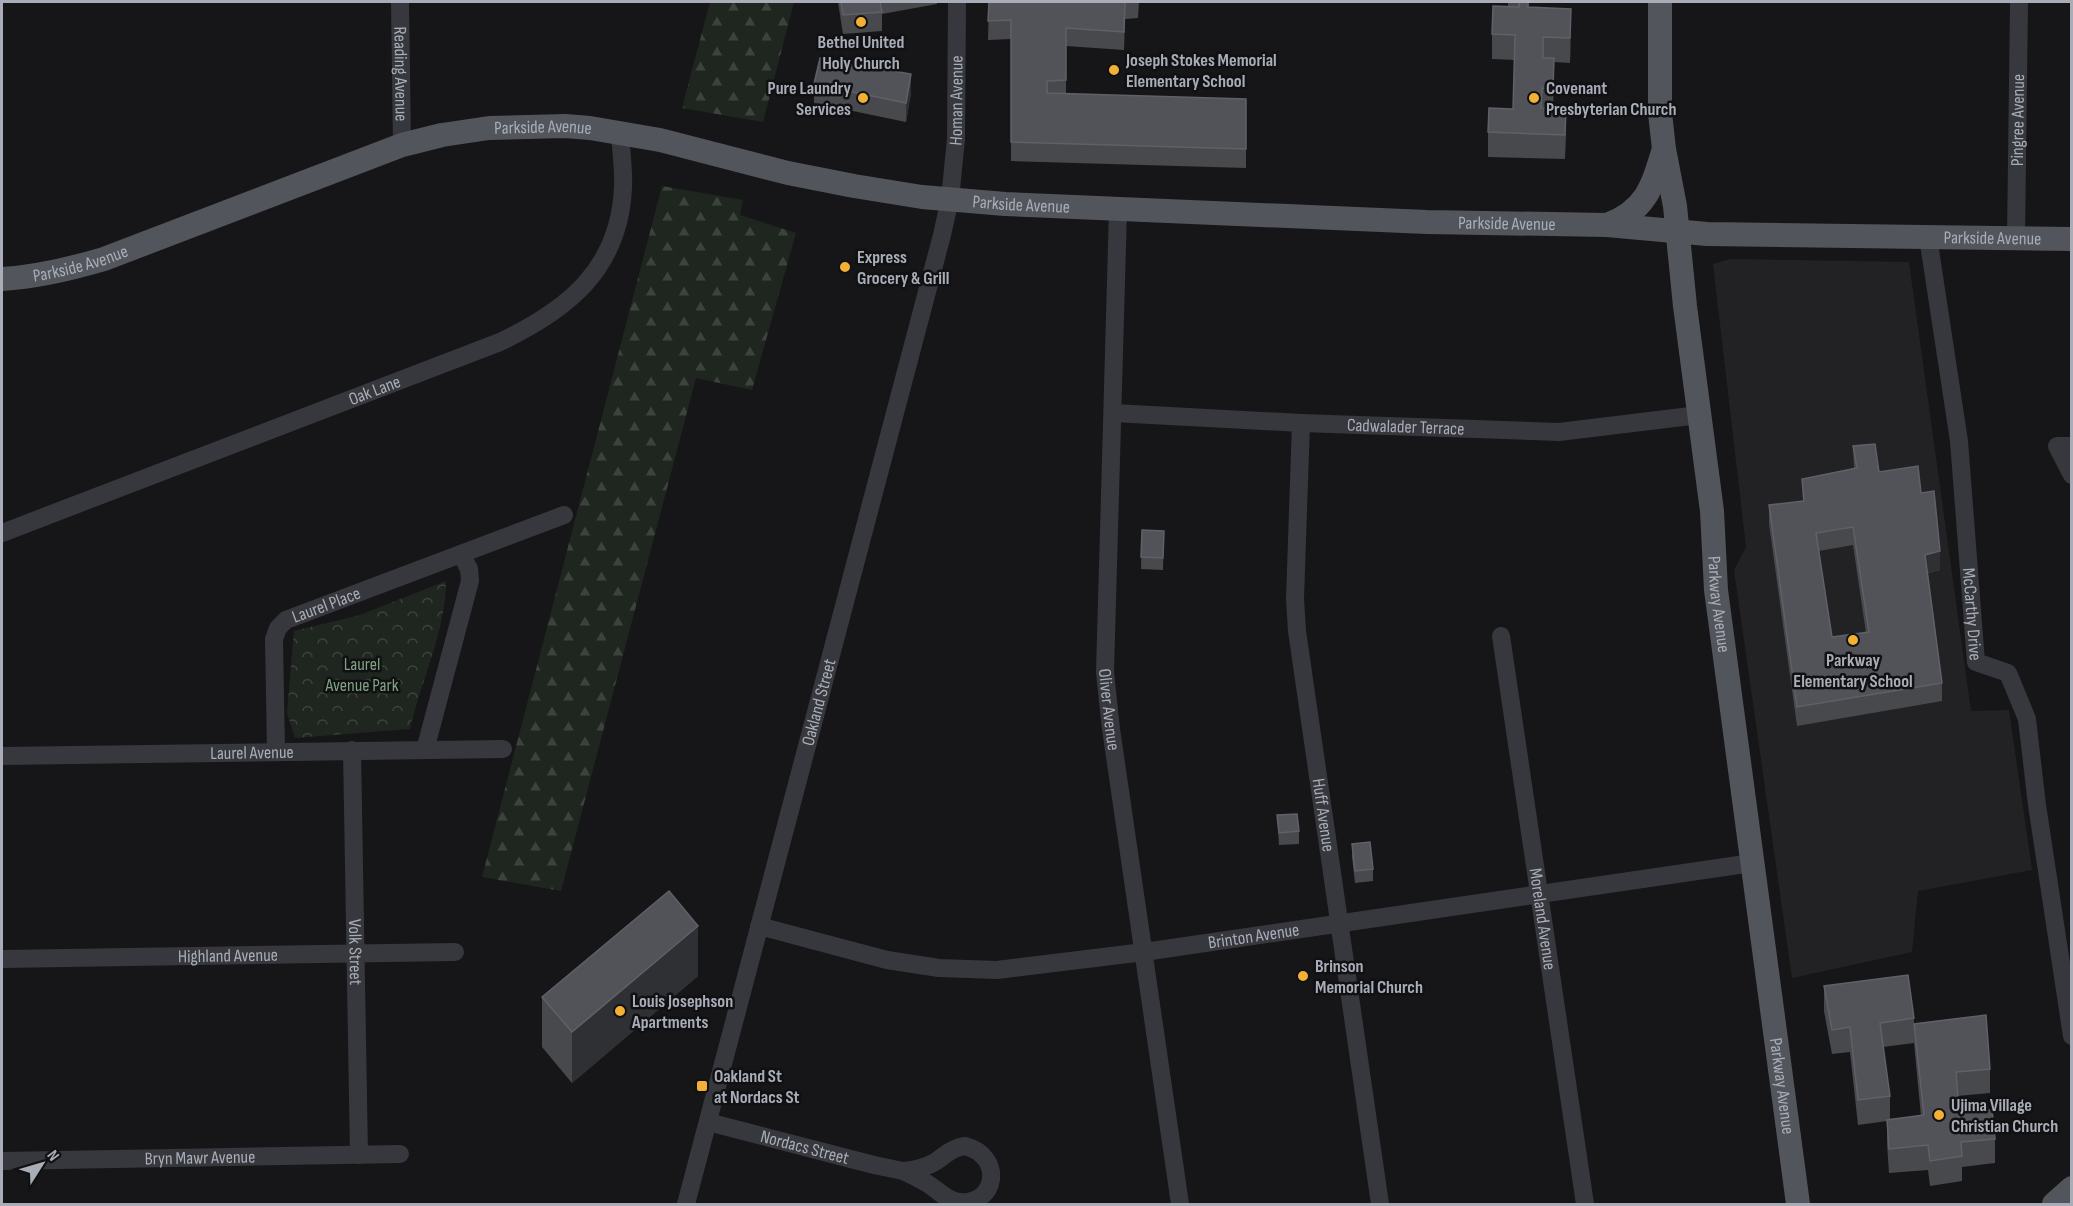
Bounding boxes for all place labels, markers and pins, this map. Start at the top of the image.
marker: Bethel United Holy Church [854,15,868,29]
place label: Bethel United Holy Church [818,32,905,74]
place label: Joseph Stokes Memorial Elementary School [1125,50,1277,92]
marker: Joseph Stokes Memorial Elementary School [1107,63,1121,77]
place label: Pure Laundry Services [768,78,852,120]
place label: Covenant Presbyterian Church [1546,78,1676,120]
marker: Pure Laundry Services [856,91,870,105]
marker: Covenant Presbyterian Church [1527,91,1541,105]
place label: Express Grocery & Grill [857,247,949,289]
marker: Express Grocery & Grill [838,260,852,274]
marker: Parkway Elementary School [1846,633,1860,647]
place label: Parkway Elementary School [1793,650,1913,692]
place label: Brinson Memorial Church [1315,956,1423,998]
marker: Brinson Memorial Church [1296,969,1310,983]
place label: Louis Josephson Apartments [631,991,733,1033]
marker: Louis Josephson Apartments [613,1004,627,1018]
place label: Oakland St at Nordacs St [714,1066,800,1108]
marker: Oakland St at Nordacs St [695,1079,709,1093]
place label: Ujima Village Christian Church [1951,1095,2058,1137]
marker: Ujima Village Christian Church [1932,1108,1946,1122]

